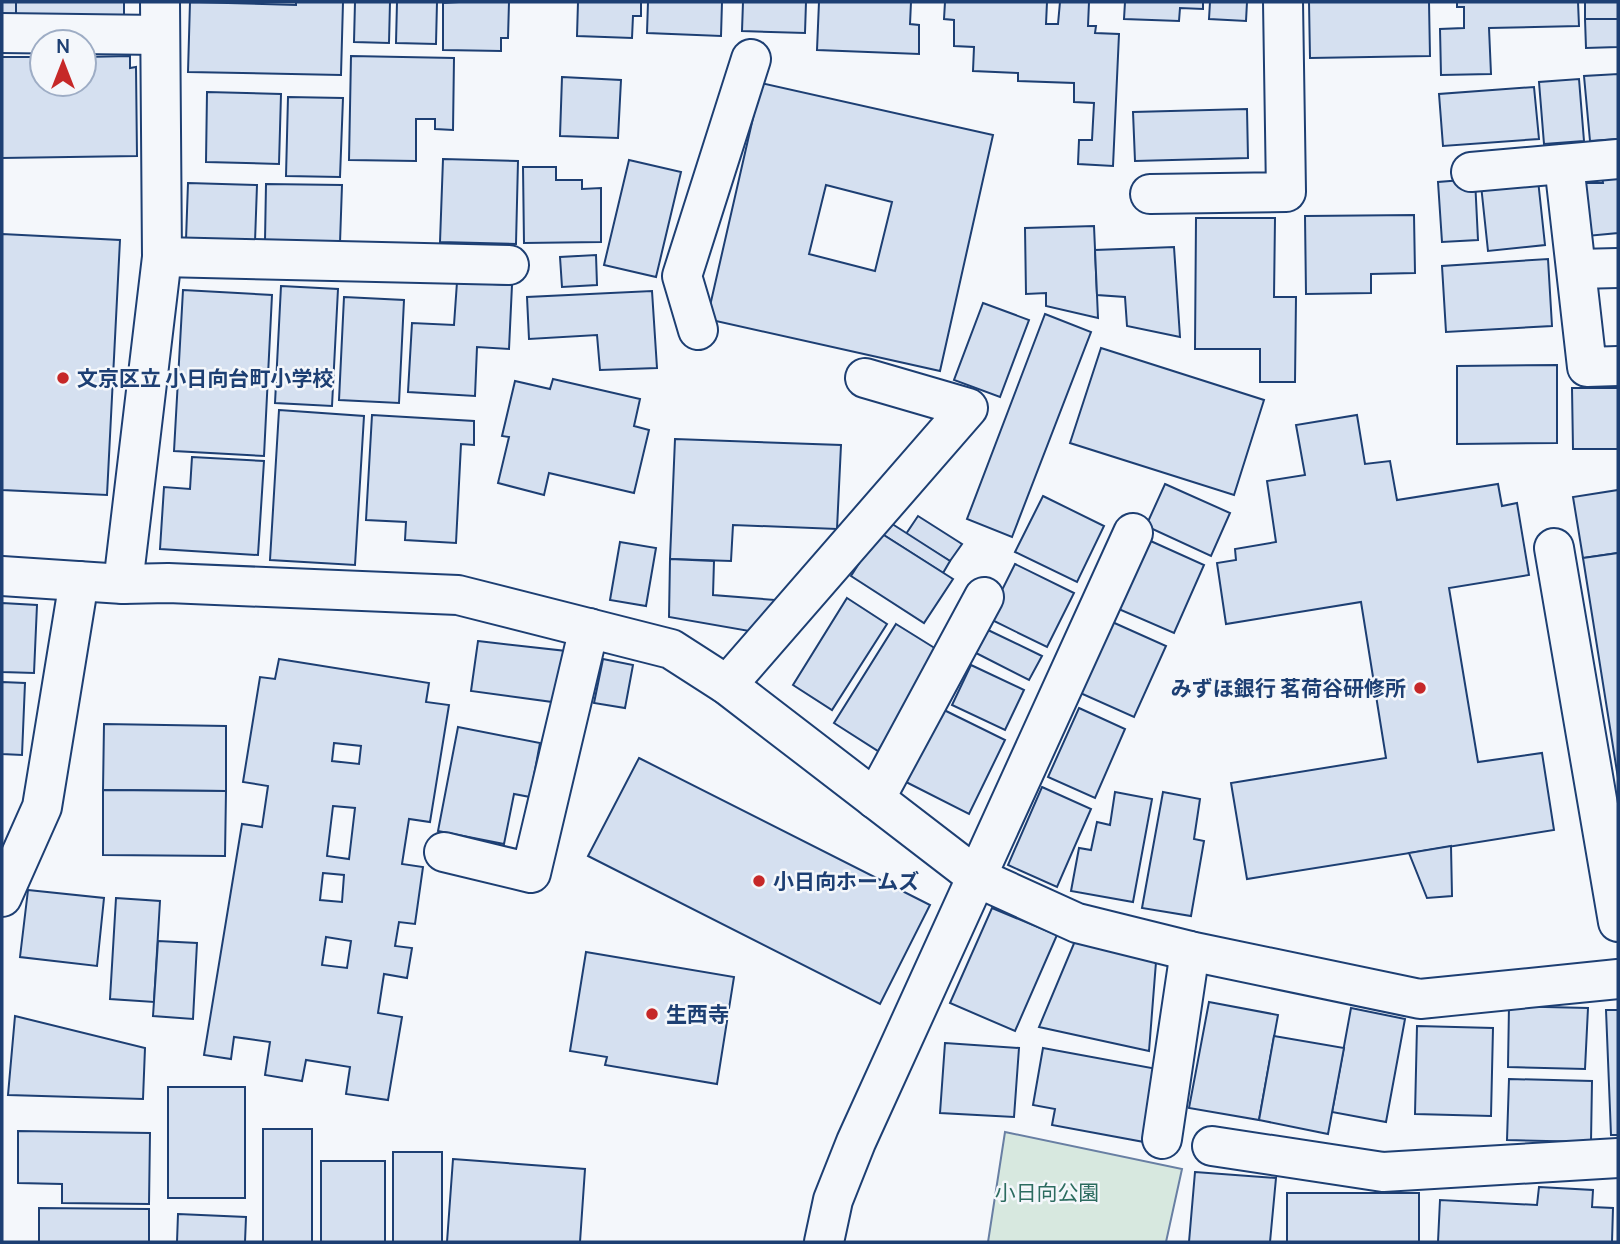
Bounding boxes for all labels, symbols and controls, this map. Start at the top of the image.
north arrow [28,28,98,98]
text: N [56,33,70,59]
place label: 文京区立 小日向台町小学校 [77,364,333,392]
marker: 文京区立 小日向台町小学校 [55,370,71,386]
place label: みずほ銀行 茗荷谷研修所 [1171,674,1406,702]
marker: みずほ銀行 茗荷谷研修所 [1412,680,1428,696]
place label: 小日向ホームズ [773,867,919,895]
marker: 小日向ホームズ [751,873,767,889]
place label: 生西寺 [666,1000,729,1028]
marker: 生西寺 [644,1006,660,1022]
park label: 小日向公園 [995,1178,1100,1206]

